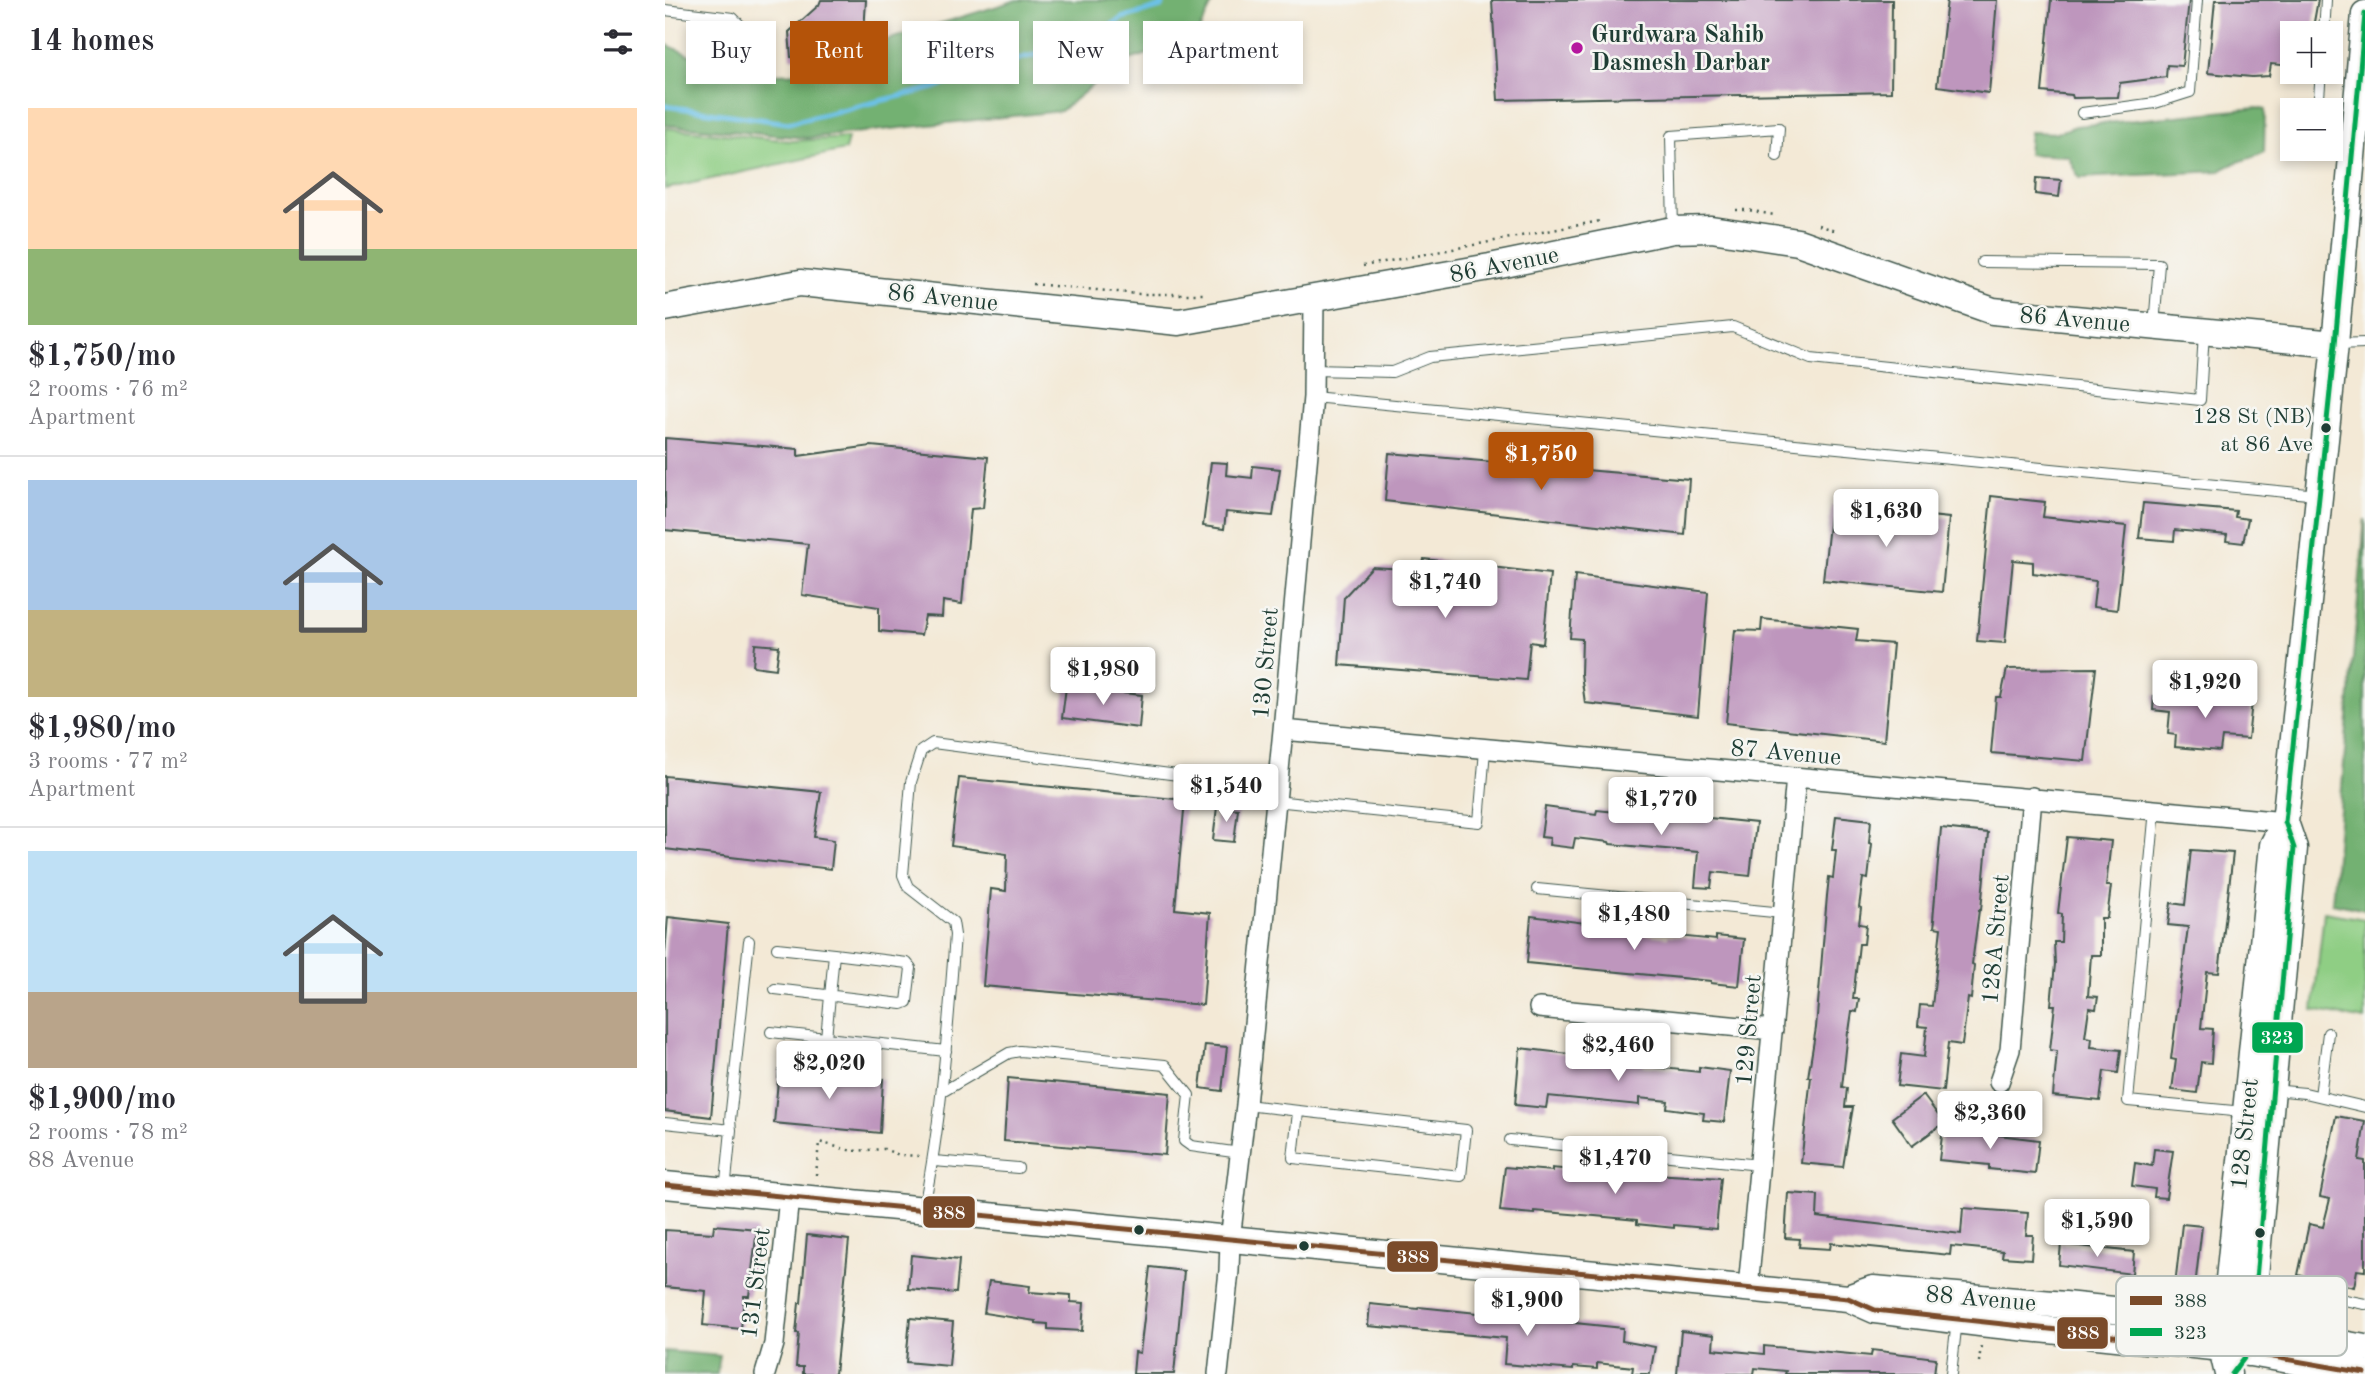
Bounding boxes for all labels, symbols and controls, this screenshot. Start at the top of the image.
chip: Buy [686,21,776,84]
chip: Rent [790,21,888,84]
chip: Filters [902,21,1019,84]
chip: New [1033,21,1129,84]
chip: Apartment [1143,21,1303,84]
map controls [2280,21,2343,161]
button: + [2280,21,2343,84]
icon: filters [599,23,637,61]
place label: Gurdwara Sahib Dasmesh Darbar [1591,24,1770,76]
text: 14 homes [28,27,154,57]
marker: Gurdwara Sahib Dasmesh Darbar [1569,40,1585,56]
button: − [2280,98,2343,161]
icon: home [270,153,396,279]
street label: 86 Avenue [1448,244,1561,288]
street label: 86 Avenue [886,281,999,317]
street label: 86 Avenue [2019,304,2131,338]
text: $1,750/mo [28,342,176,372]
text: 2 rooms · 76 m² [28,378,188,401]
text: Apartment [28,406,136,429]
place label: 128 St (NB) at 86 Ave [2193,406,2313,456]
marker: 128 St (NB) at 86 Ave [2319,421,2333,435]
pin: $1,750 [1484,433,1598,492]
text: $1,750 [1504,443,1578,466]
pin: $1,630 [1829,490,1943,549]
text: $1,630 [1849,500,1923,523]
icon: home [270,525,396,651]
pin: $1,740 [1388,560,1502,620]
text: $1,740 [1408,571,1482,594]
street label: 130 Street [1250,606,1284,720]
pin: $1,980 [1046,648,1160,707]
text: $1,980 [1066,658,1140,681]
pin: $1,920 [2148,660,2262,720]
text: $1,920 [2168,671,2242,694]
text: $1,980/mo [28,714,176,744]
street label: 87 Avenue [1730,737,1842,771]
text: 3 rooms · 77 m² [28,750,188,773]
pin: $1,540 [1169,764,1283,824]
text: $1,540 [1189,775,1263,798]
text: Apartment [28,778,136,801]
pin: $1,770 [1604,778,1718,837]
text: $1,770 [1624,788,1698,811]
street label: 128A Street [1979,873,2015,1005]
pin: $1,480 [1577,892,1691,952]
icon: home [270,896,396,1022]
text: $1,480 [1597,903,1671,926]
street label: 129 Street [1733,973,1767,1087]
line badge: 323 [2251,1021,2304,1054]
pin: $2,460 [1561,1024,1675,1083]
text: 323 [2260,1030,2294,1049]
text: $2,460 [1581,1034,1655,1057]
pin: $2,020 [772,1042,886,1101]
text: $2,020 [792,1052,866,1075]
street label: 128 Street [2228,1077,2264,1191]
text: $1,900/mo [28,1085,176,1115]
pin: $2,360 [1933,1092,2047,1151]
text: $2,360 [1953,1102,2027,1125]
text: 2 rooms · 78 m² [28,1121,188,1144]
pin: $1,470 [1558,1136,1672,1196]
text: $1,470 [1578,1147,1652,1170]
text: 88 Avenue [28,1149,134,1172]
line badge: 388 [922,1195,976,1229]
pin: $1,590 [2040,1200,2154,1259]
text: 388 [932,1205,966,1224]
text: $1,590 [2060,1210,2134,1233]
unlabelled marker [1132,1223,1146,1237]
street label: 131 Street [738,1226,776,1340]
unlabelled marker [2253,1226,2267,1240]
unlabelled marker [1297,1239,1311,1253]
line badge: 388 [1386,1240,1439,1273]
text: 388 [1396,1249,1430,1268]
legend [2116,1276,2347,1356]
pin: $1,900 [1470,1278,1584,1338]
street label: 88 Avenue [1925,1283,2037,1317]
text: $1,900 [1490,1289,1564,1312]
text: 388 [2174,1293,2207,1312]
line badge: 388 [2056,1316,2109,1350]
text: 388 [2066,1325,2100,1344]
text: 323 [2174,1325,2207,1344]

